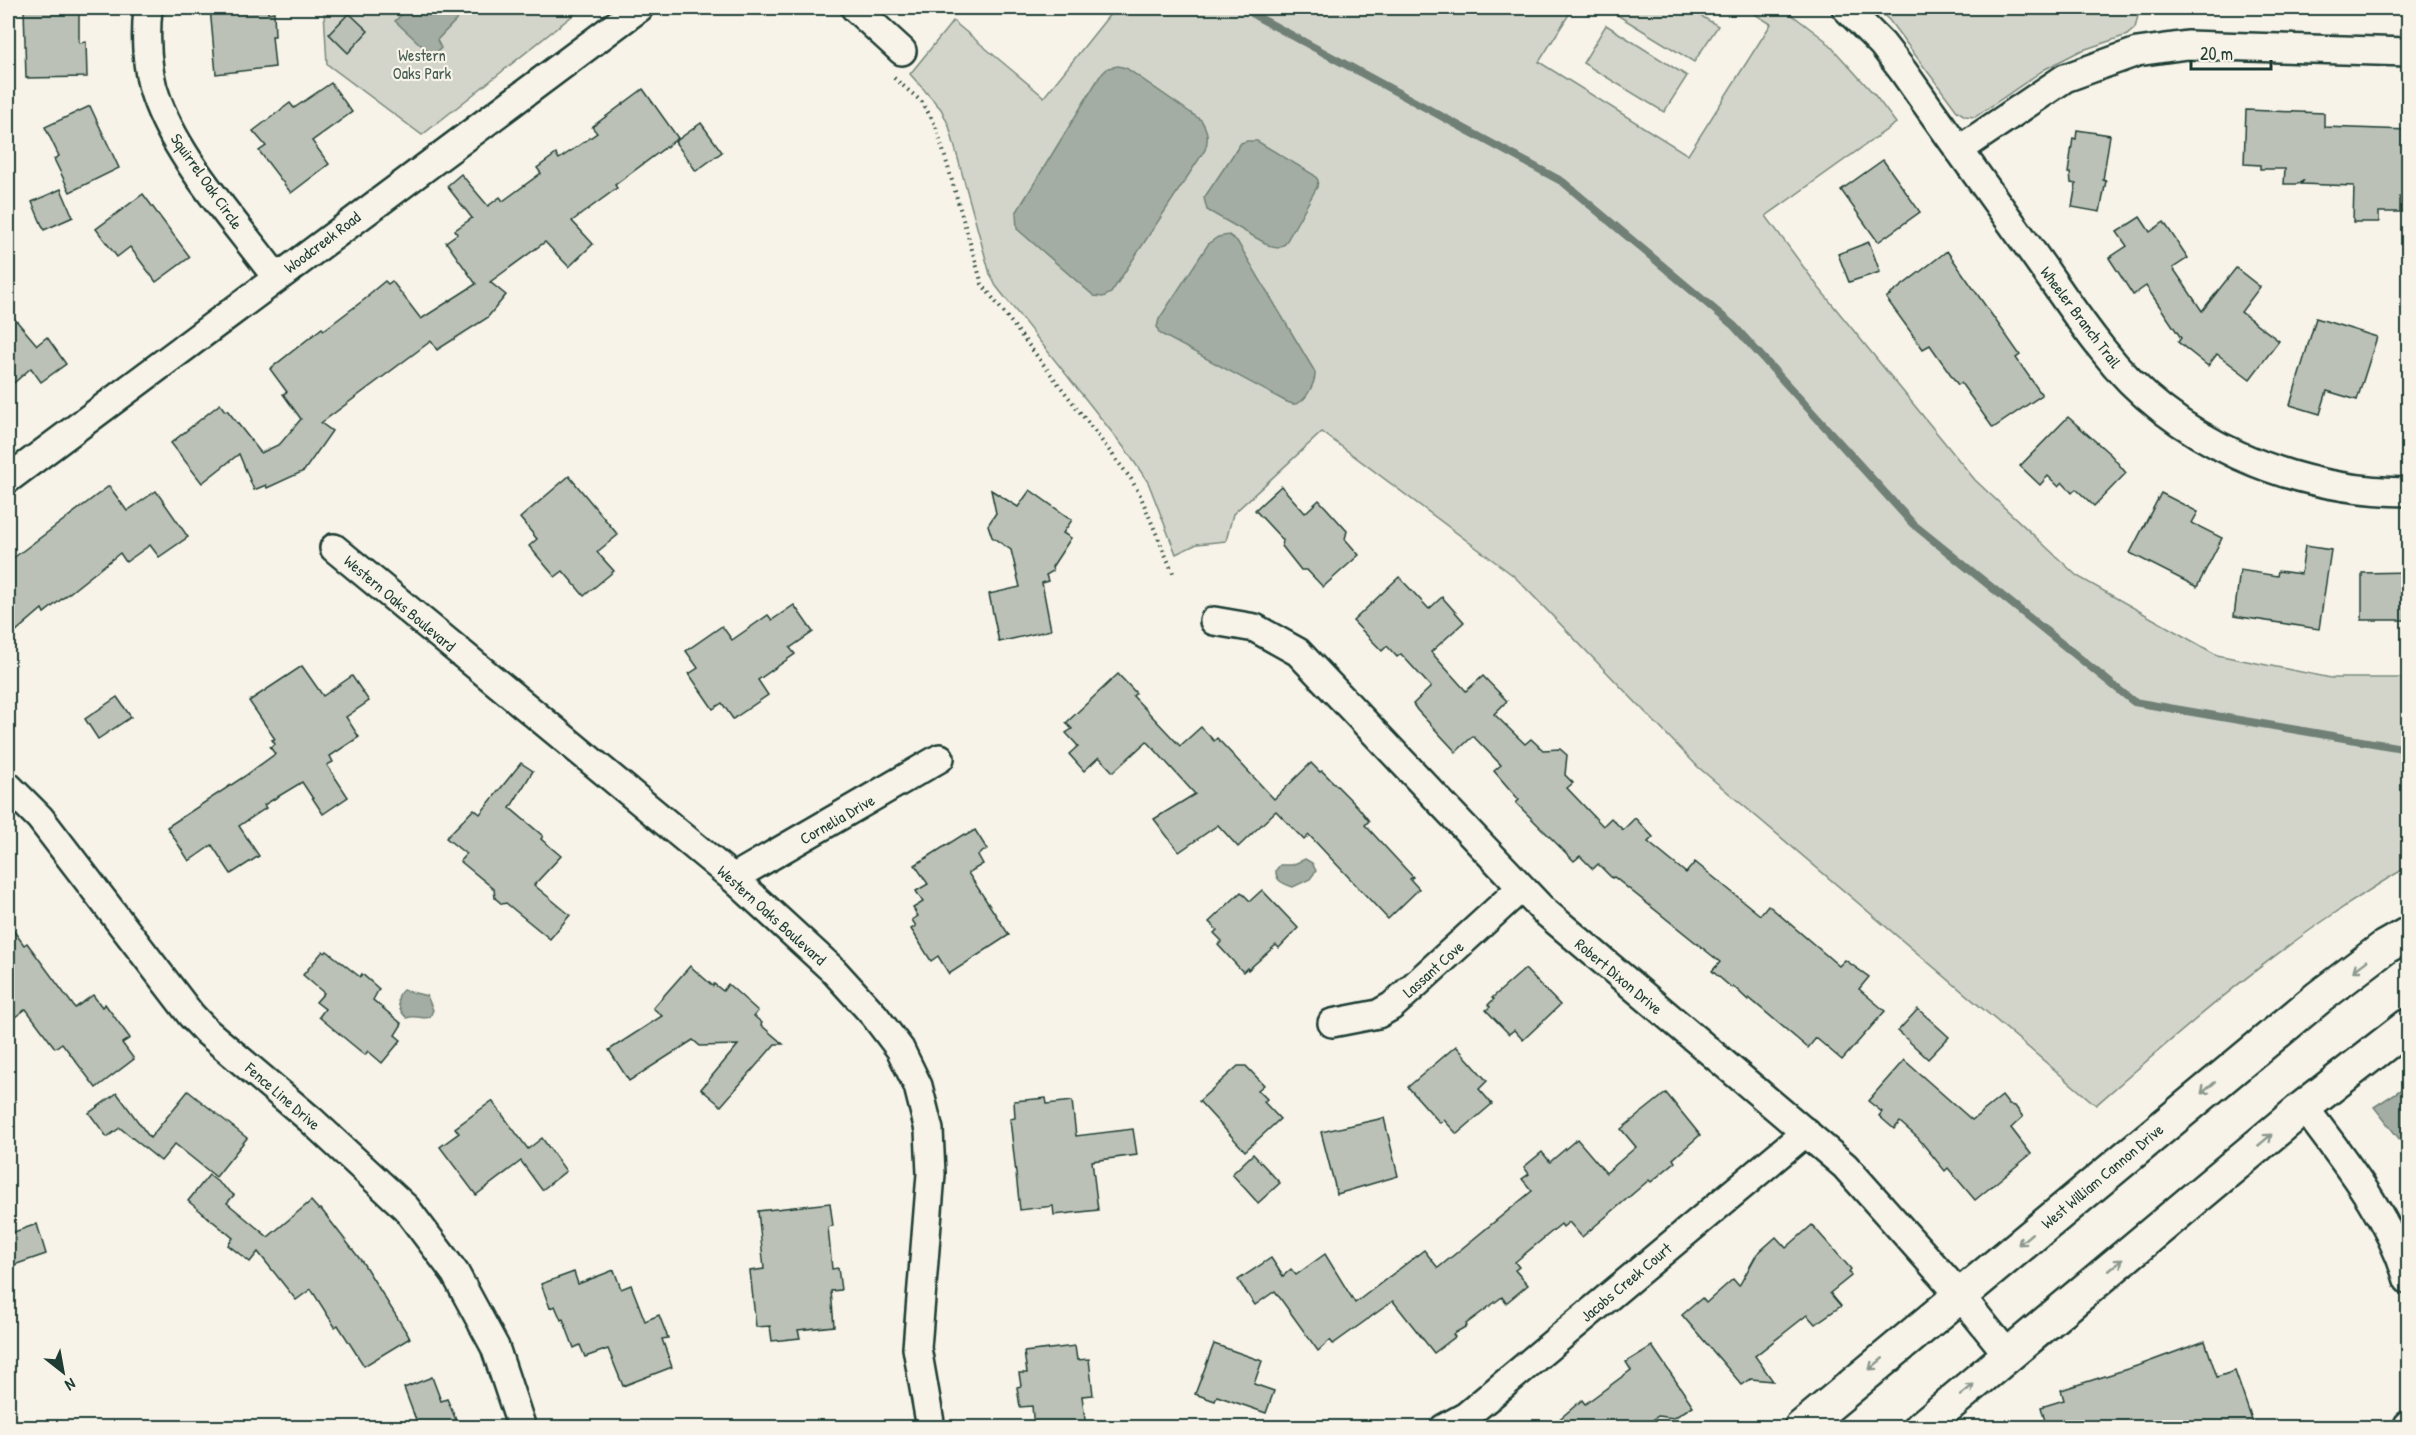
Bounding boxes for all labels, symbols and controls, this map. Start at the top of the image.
scale bar [2191,33,2270,71]
text: 20 m [2200,41,2233,66]
park label: Western Oaks Park [393,44,452,84]
street label: Squirrel Oak Circle [166,129,249,234]
street label: Woodcreek Road [279,206,365,278]
street label: Wheeler Branch Trail [2036,262,2127,373]
street label: Western Oaks Boulevard [339,550,461,656]
street label: Cornelia Drive [796,788,879,849]
street label: Western Oaks Boulevard [713,860,831,970]
street label: Robert Dixon Drive [1571,933,1668,1019]
street label: Lassant Cove [1398,935,1469,1002]
one-way arrow [2352,959,2368,972]
street label: Fence Line Drive [240,1057,326,1135]
one-way arrow [2200,1082,2216,1095]
street label: West William Cannon Drive [2036,1118,2168,1234]
one-way arrow [2257,1133,2273,1146]
one-way arrow [2018,1233,2034,1246]
street label: Jacobs Creek Court [1576,1237,1677,1327]
one-way arrow [2108,1259,2124,1272]
north arrow [33,1342,93,1402]
one-way arrow [1868,1358,1884,1371]
text: N [61,1373,80,1397]
one-way arrow [1959,1384,1975,1397]

